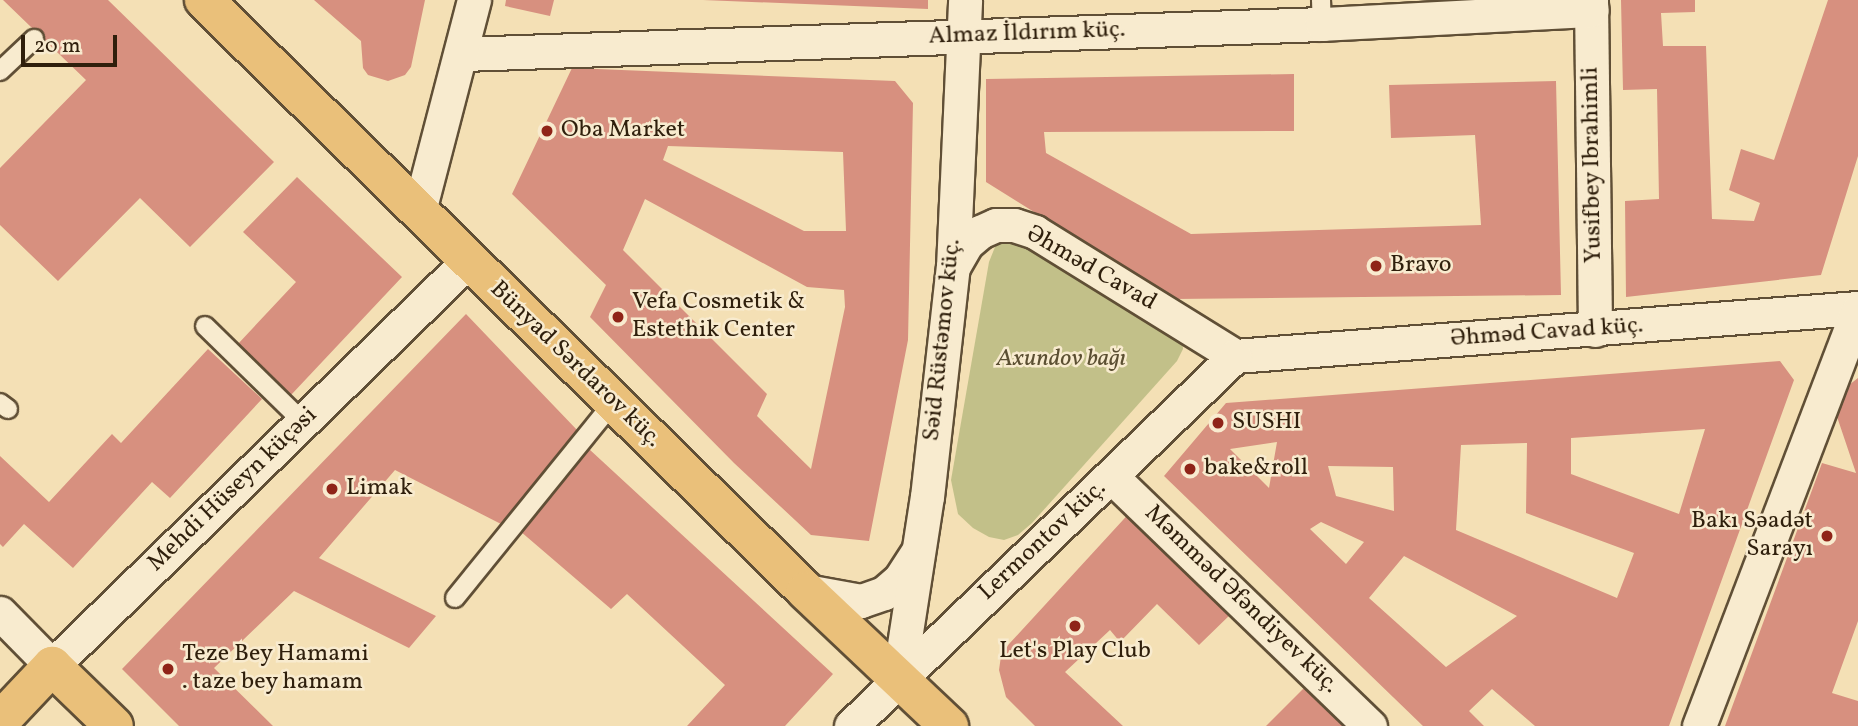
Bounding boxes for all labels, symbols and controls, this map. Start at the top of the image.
street label: Almaz İldırım küç. [928,16,1126,52]
scale bar [24,21,121,65]
text: 20 m [34,32,80,61]
street label: Yusifbey Ibrahimli [1577,66,1609,264]
place label: Oba Market [561,117,685,145]
marker: Oba Market [539,123,555,139]
street label: Əhməd Cavad [1021,220,1161,318]
street label: Səid Rüstəmov küç. [918,237,968,443]
place label: Bravo [1390,252,1451,280]
marker: Bravo [1368,258,1384,274]
street label: Bünyad Sərdarov küç. [483,275,667,455]
place label: Vefa Cosmetik & Estethik Center [632,289,805,345]
marker: Vefa Cosmetik & Estethik Center [610,309,626,325]
street label: Əhməd Cavad küç. [1450,312,1644,354]
park label: Axundov bağı [996,346,1126,374]
street label: Mehdi Hüseyn küçəsi [142,402,324,578]
place label: SUSHI [1232,409,1301,437]
marker: SUSHI [1210,415,1226,431]
place label: bake&roll [1204,455,1308,483]
marker: bake&roll [1182,461,1198,477]
street label: Lermontov küç. [973,474,1113,608]
place label: Limak [346,475,413,503]
marker: Limak [324,481,340,497]
street label: Məmməd Əfəndiyev küç. [1138,499,1344,701]
place label: Bakı Səadət Sarayı [1691,508,1813,564]
marker: Bakı Səadət Sarayı [1819,528,1835,544]
marker: Let's Play Club [1067,618,1083,634]
place label: Let's Play Club [999,638,1151,666]
place label: Teze Bey Hamami . taze bey hamam [182,641,369,697]
marker: Teze Bey Hamami . taze bey hamam [160,661,176,677]

